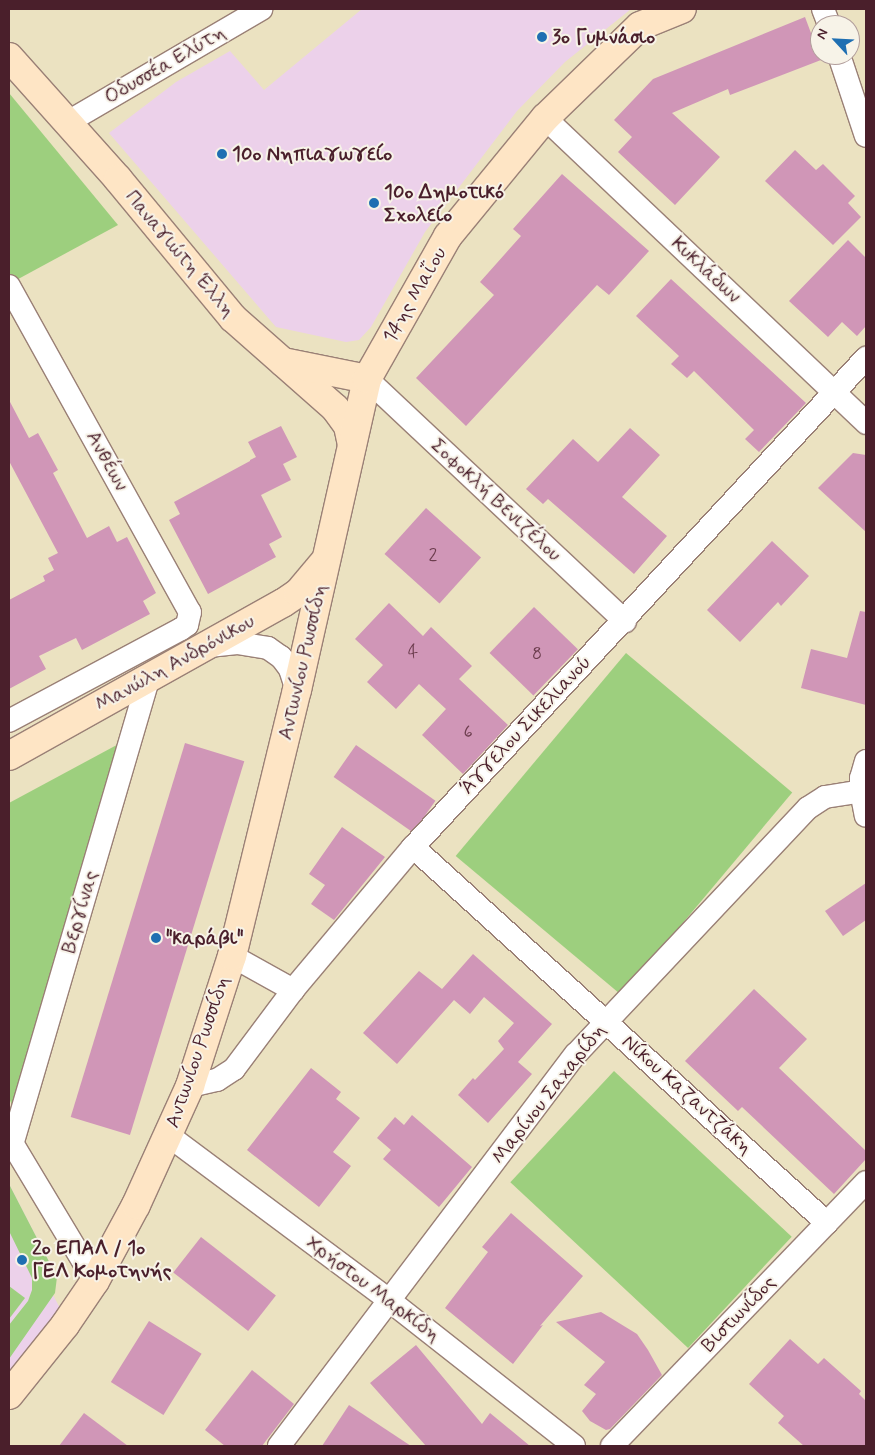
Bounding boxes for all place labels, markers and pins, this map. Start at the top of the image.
place label: 3ο Γυμνάσιο [552,25,655,49]
marker: 3ο Γυμνάσιο [536,31,548,43]
place label: 10ο Νηπιαγωγείο [232,142,392,166]
marker: 10ο Νηπιαγωγείο [216,148,228,160]
place label: 10ο Δημοτικό Σχολείο [384,180,504,227]
marker: 10ο Δημοτικό Σχολείο [368,197,380,209]
place label: "καράβι" [166,926,243,950]
marker: "καράβι" [150,932,162,944]
place label: 2ο ΕΠΑΛ / 1ο ΓΕΛ Κομοτηνής [32,1236,171,1283]
marker: 2ο ΕΠΑΛ / 1ο ΓΕΛ Κομοτηνής [16,1254,28,1266]

